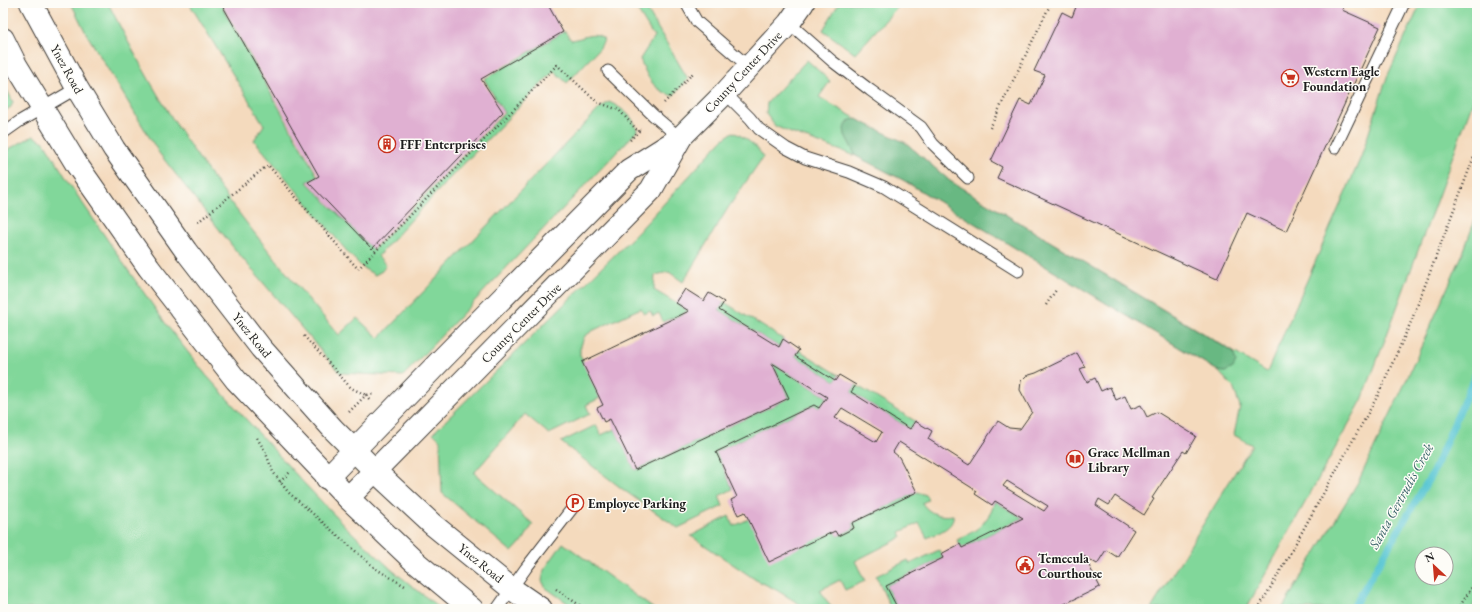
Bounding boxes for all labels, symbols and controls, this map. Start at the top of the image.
street label: County Center Drive [700,27,786,117]
street label: Ynez Road [47,41,88,97]
place label: Western Eagle Foundation [1303,63,1380,95]
supermarket icon: Western Eagle Foundation [1280,68,1300,88]
building icon: FFF Enterprises [377,134,397,154]
place label: FFF Enterprises [400,136,486,153]
street label: County Center Drive [477,279,565,367]
street label: Ynez Road [229,309,276,362]
water label: Santa Gertrudis Creek [1364,440,1438,553]
place label: Grace Mellman Library [1088,444,1171,476]
library icon: Grace Mellman Library [1065,449,1085,469]
parking icon: Employee Parking [565,493,585,513]
place label: Employee Parking [588,495,687,512]
street label: Ynez Road [455,540,508,587]
north arrow [1414,546,1454,586]
text: N [1423,549,1437,565]
place label: Temecula Courthouse [1038,550,1103,582]
public building icon: Temecula Courthouse [1015,555,1035,575]

